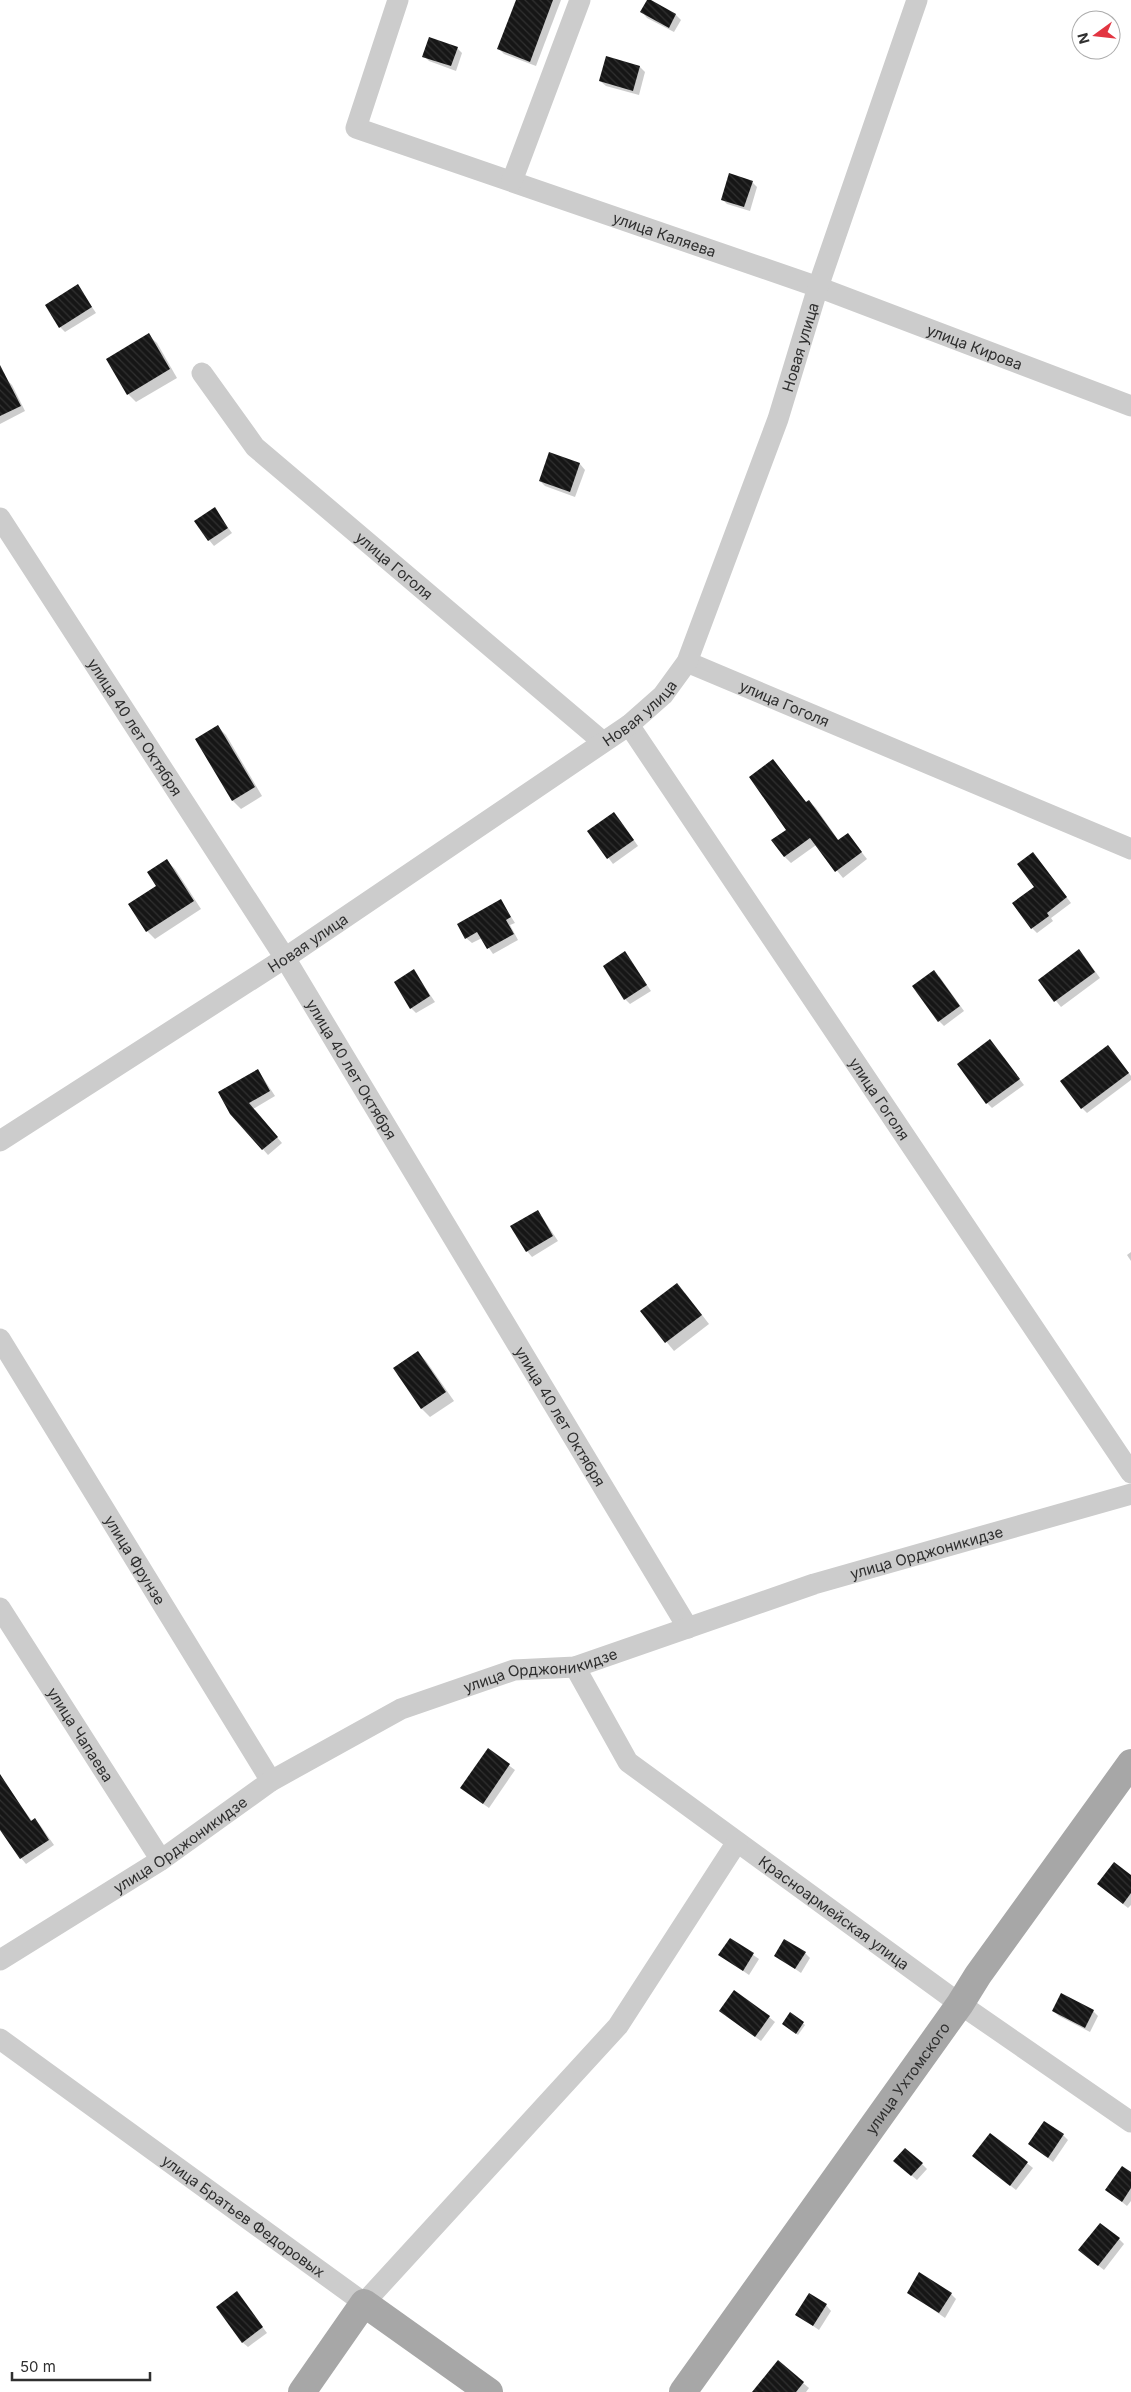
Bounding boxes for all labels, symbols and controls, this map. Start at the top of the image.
north arrow [1071,10,1121,60]
text: N [1073,31,1093,46]
street label: улица Каляева [610,208,719,261]
street label: Новая улица [777,300,822,394]
street label: улица Кирова [924,320,1025,373]
street label: улица Гоголя [352,527,437,603]
street label: улица 40 лет Октября [84,655,187,799]
street label: Новая улица [599,676,680,750]
street label: улица Гоголя [737,676,832,730]
street label: Новая улица [264,909,351,976]
street label: улица 40 лет Октября [302,996,401,1143]
street label: улица Гоголя [845,1054,914,1144]
street label: улица 40 лет Октября [511,1343,610,1490]
street label: улица Фрунзе [101,1511,170,1608]
street label: улица Орджоникидзе [848,1521,1005,1583]
street label: улица Орджоникидзе [461,1644,620,1696]
street label: улица Чапаева [43,1683,118,1785]
street label: улица Орджоникидзе [110,1792,251,1897]
street label: Красноармейская улица [755,1851,913,1974]
street label: улица Ухтомского [861,2018,954,2137]
street label: улица Братьев Федоровых [158,2150,329,2281]
scale bar [12,2350,150,2382]
text: 50 m [20,2357,56,2376]

